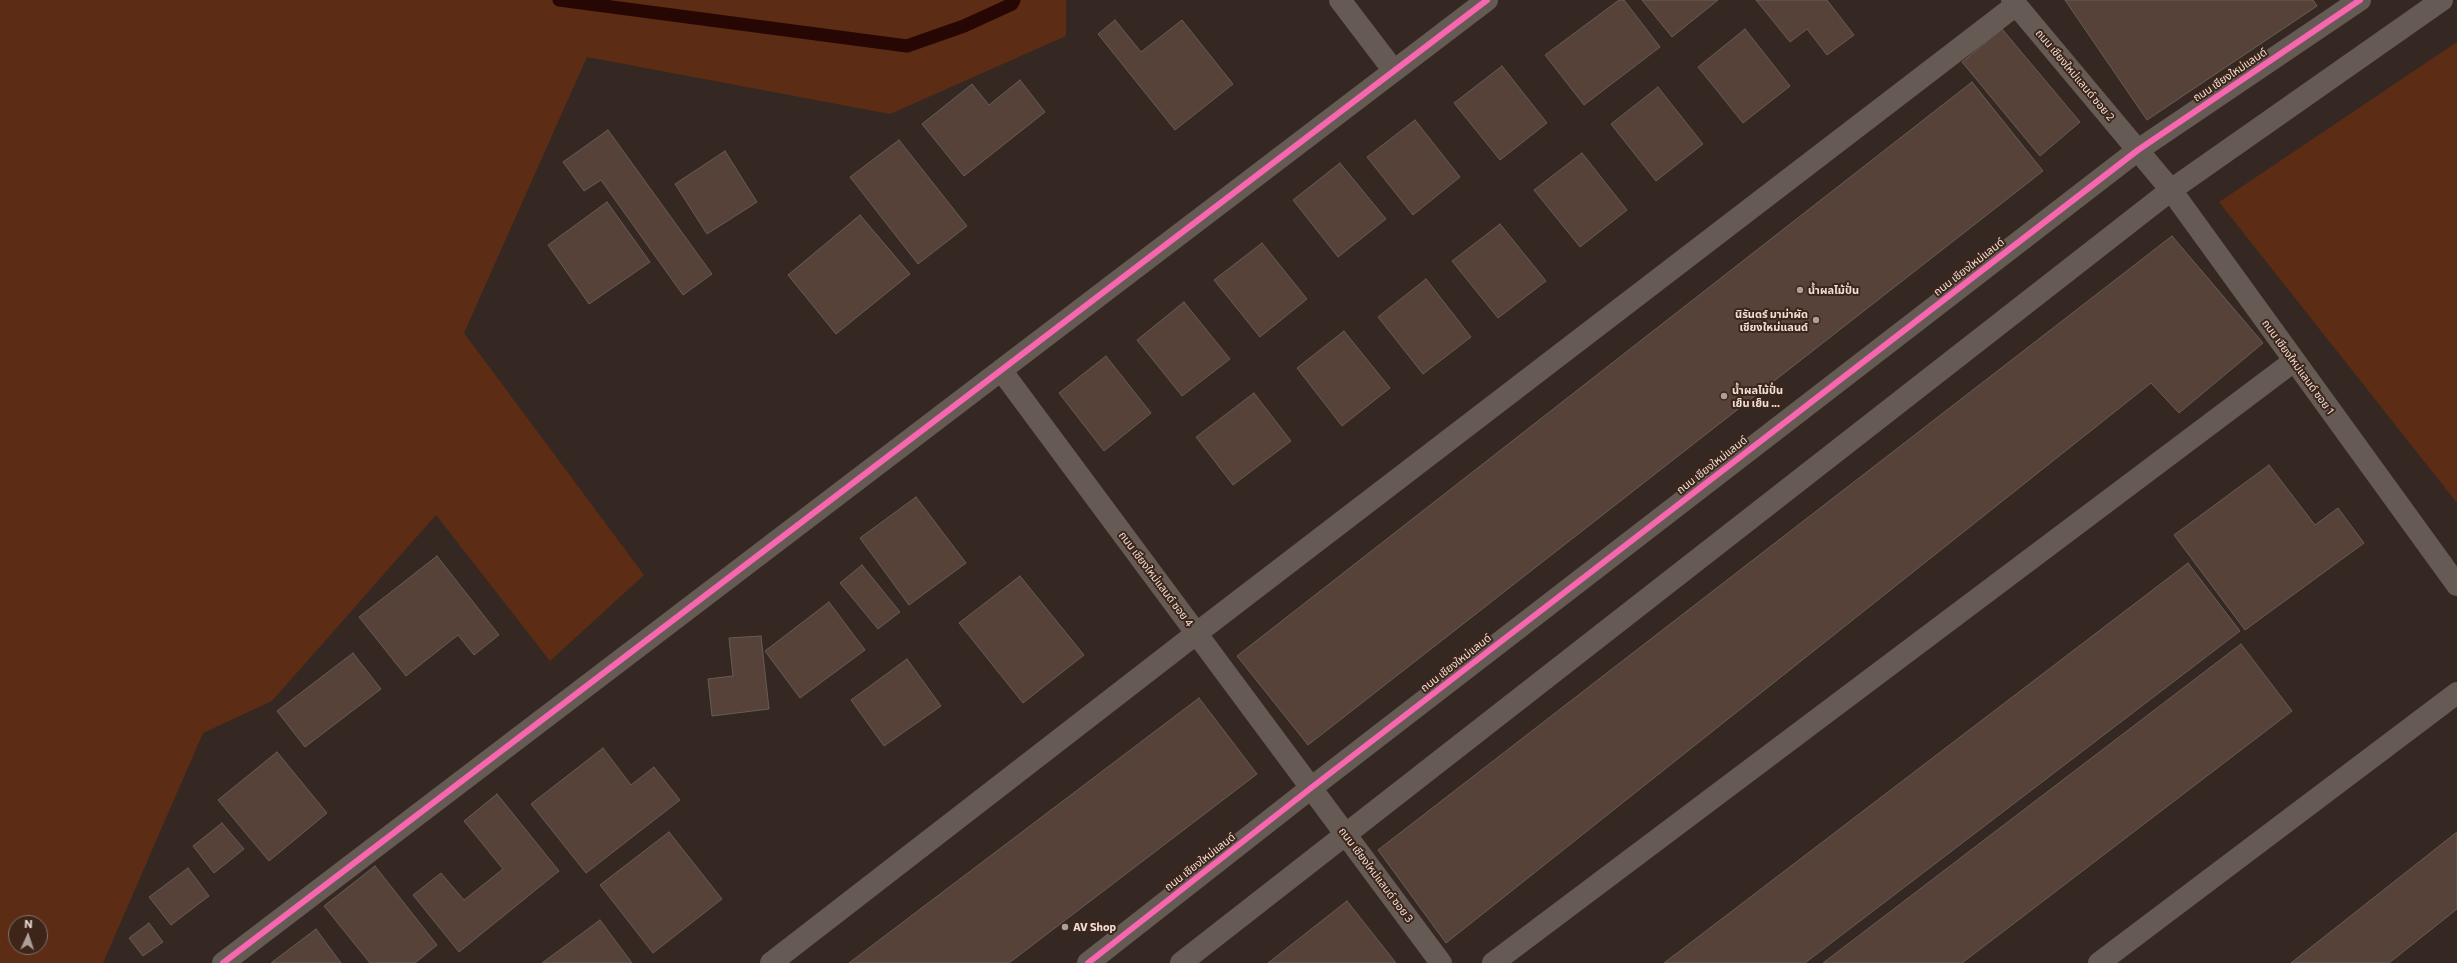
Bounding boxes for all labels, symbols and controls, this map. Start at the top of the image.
street label: ถนน เชียงใหม่แลนด์ ซอย 2 [2033,27,2117,123]
street label: ถนน เชียงใหม่แลนด์ [2191,45,2269,105]
street label: ถนน เชียงใหม่แลนด์ [1931,235,2007,299]
place label: น้ำผลไม้ปั่น [1808,283,1859,297]
marker: น้ำผลไม้ปั่น [1795,285,1805,295]
place label: นิรันดร์ มาม่าผัด เชียงใหม่แลนด์ [1735,307,1808,333]
marker: นิรันดร์ มาม่าผัด เชียงใหม่แลนด์ [1811,315,1821,325]
street label: ถนน เชียงใหม่แลนด์ ซอย 1 [2259,317,2337,417]
place label: น้ำผลไม้ปั่น เย็น เย็น ... [1732,383,1783,409]
marker: น้ำผลไม้ปั่น เย็น เย็น ... [1719,391,1729,401]
street label: ถนน เชียงใหม่แลนด์ [1674,433,1750,497]
street label: ถนน เชียงใหม่แลนด์ ซอย 4 [1116,529,1196,629]
street label: ถนน เชียงใหม่แลนด์ [1418,631,1494,695]
street label: ถนน เชียงใหม่แลนด์ ซอย 3 [1336,825,1416,925]
street label: ถนน เชียงใหม่แลนด์ [1162,830,1238,894]
north arrow [8,915,48,955]
text: N [24,917,33,930]
place label: AV Shop [1073,920,1116,934]
marker: AV Shop [1060,922,1070,932]

